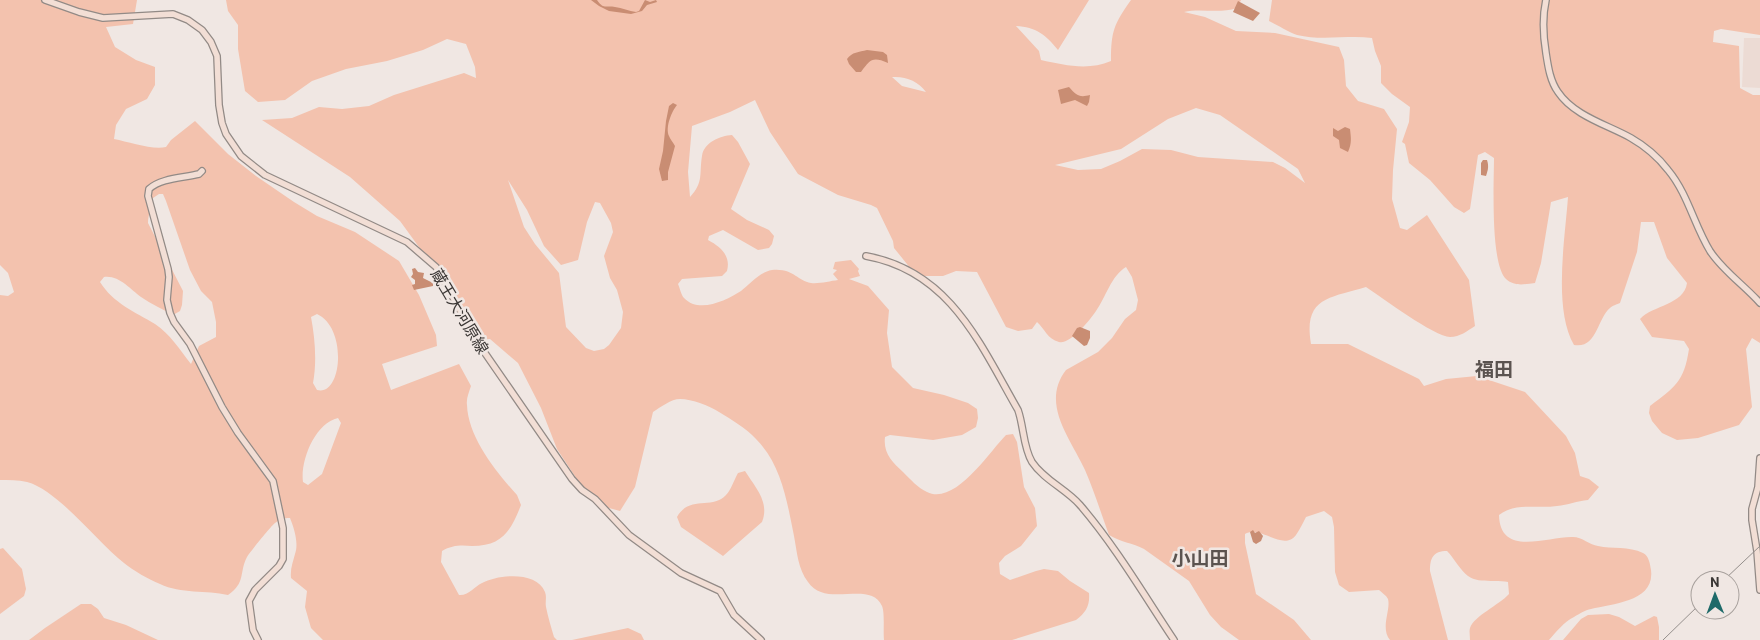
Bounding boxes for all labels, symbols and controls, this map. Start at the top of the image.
street label: 蔵王大河原線 [428,265,493,357]
district label: 福田 [1475,357,1513,380]
district label: 小山田 [1171,546,1229,569]
north arrow [1690,570,1740,620]
text: N [1710,573,1720,590]

